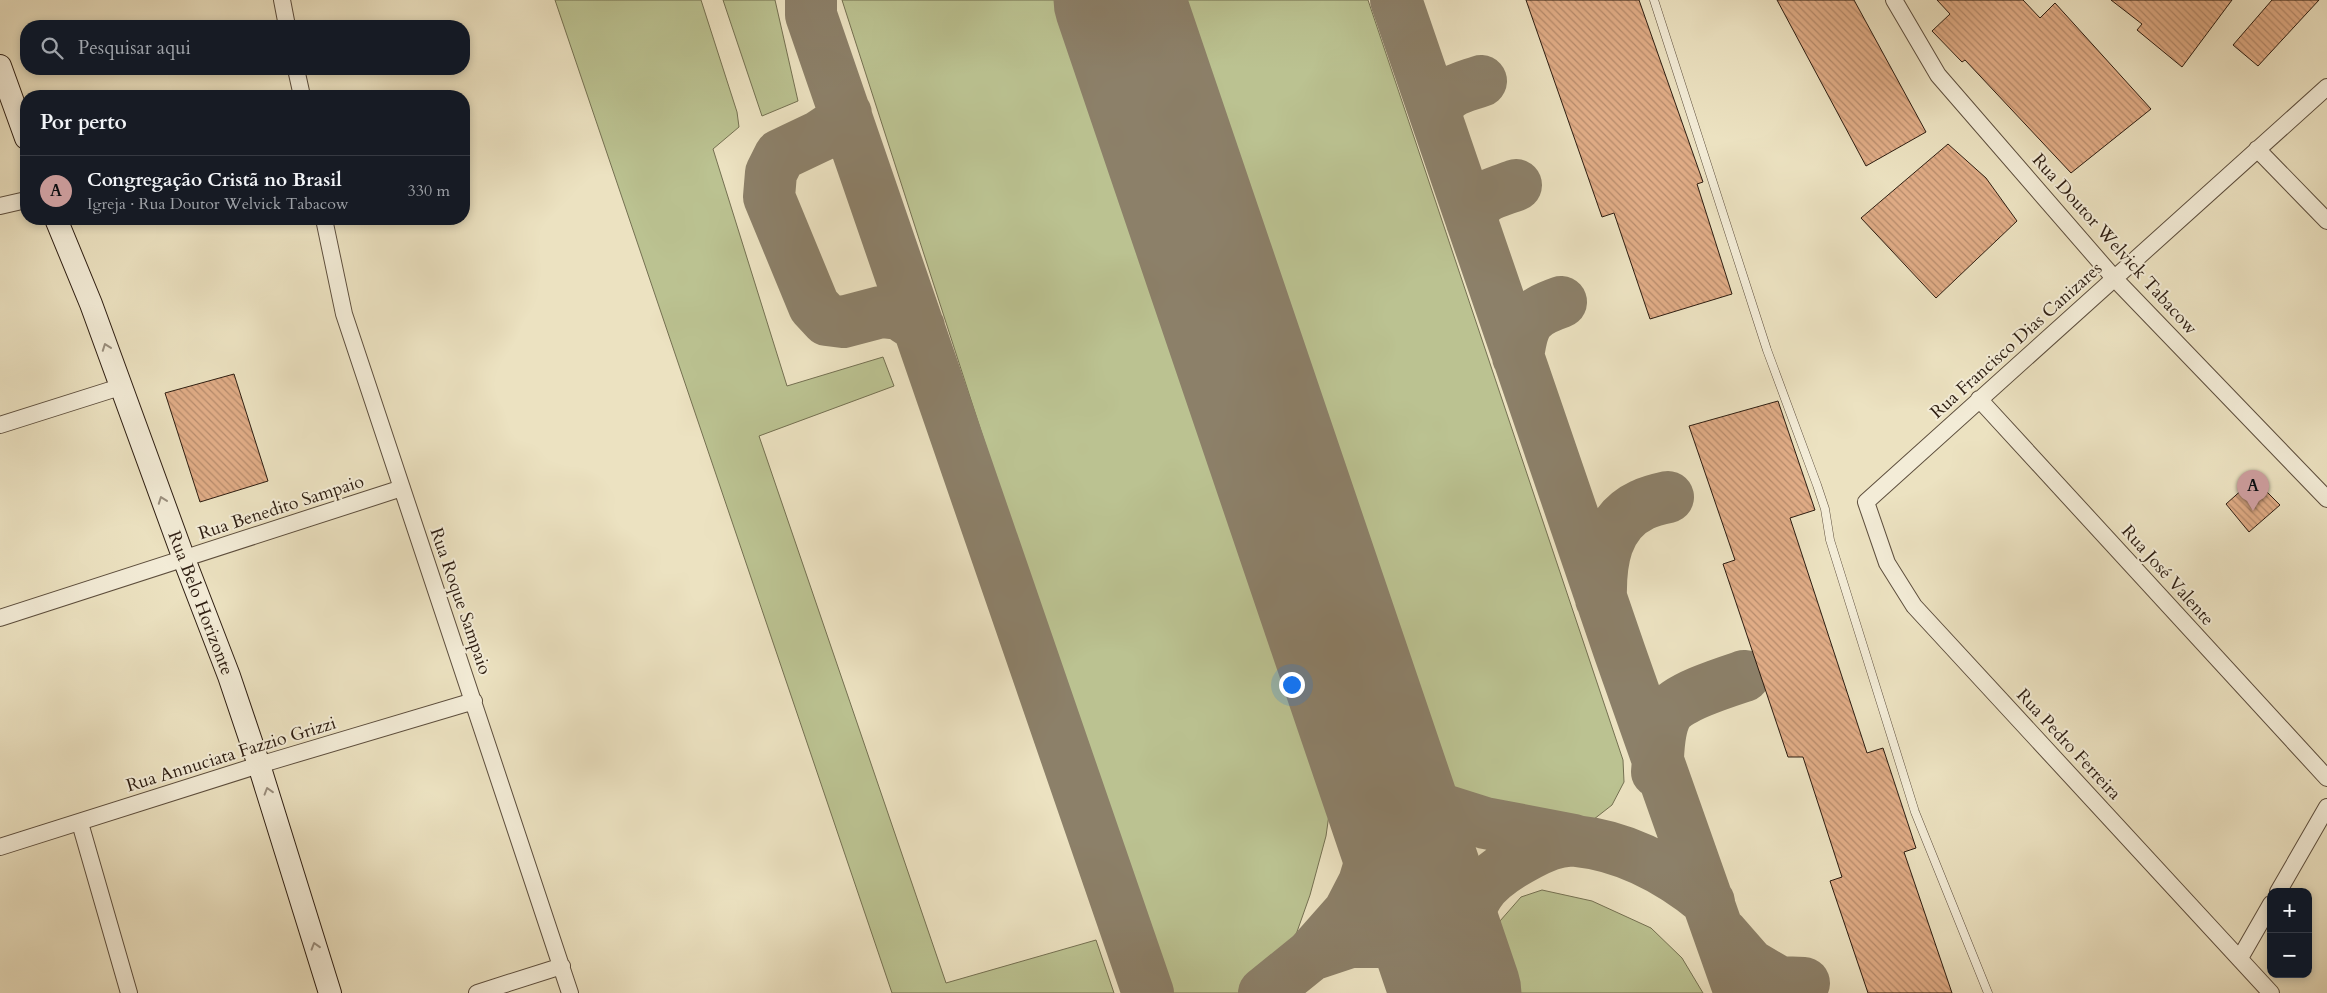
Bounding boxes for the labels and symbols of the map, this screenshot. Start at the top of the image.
street label: Rua Doutor Welvick Tabacow [2026,148,2203,341]
street label: Rua Francisco Dias Canizares [1925,256,2108,424]
one-way arrow [102,343,112,352]
street label: Rua Benedito Sampaio [195,469,367,546]
pin: A [2237,470,2269,511]
one-way arrow [158,496,168,504]
street label: Rua José Valente [2116,520,2220,631]
street label: Rua Roque Sampaio [424,524,497,678]
street label: Rua Belo Horizonte [161,527,240,679]
your location [1279,672,1305,698]
street label: Rua Pedro Ferreira [2011,683,2127,806]
street label: Rua Annuciata Fazzio Grizzi [123,711,339,798]
one-way arrow [263,787,273,796]
one-way arrow [311,943,321,951]

